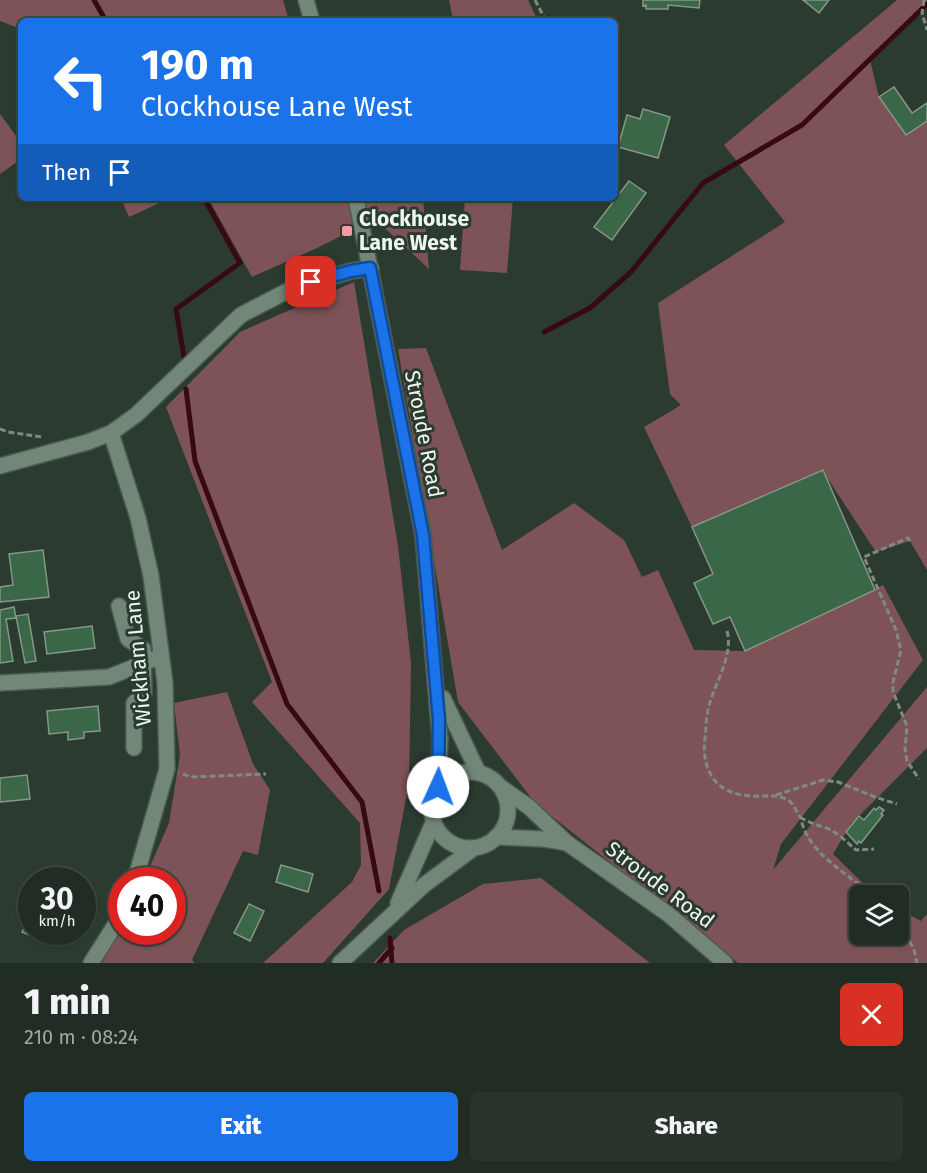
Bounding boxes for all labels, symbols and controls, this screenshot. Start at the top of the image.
text: 190 m [141,40,254,90]
icon: left [42,42,120,120]
text: Clockhouse Lane West [141,91,413,123]
icon: arrive [103,156,136,189]
text: Then [42,159,91,186]
place label: Clockhouse Lane West [359,206,469,256]
marker: Clockhouse Lane West [340,224,354,238]
pin [285,256,336,307]
icon: arrive [294,265,327,298]
street label: Stroude Road [399,368,449,500]
street label: Wickham Lane [119,589,157,727]
position arrow [406,755,470,819]
street label: Stroude Road [601,836,719,934]
speed limit sign: 40 [108,867,186,945]
text: 30 [40,881,74,917]
map controls [849,885,909,945]
button: layers [849,885,909,945]
text: km/h [38,912,76,930]
text: 1 min [24,980,110,1024]
button: close [840,983,903,1046]
text: 210 m · 08:24 [24,1025,138,1049]
button: Exit [24,1092,458,1161]
button: Share [470,1092,903,1161]

